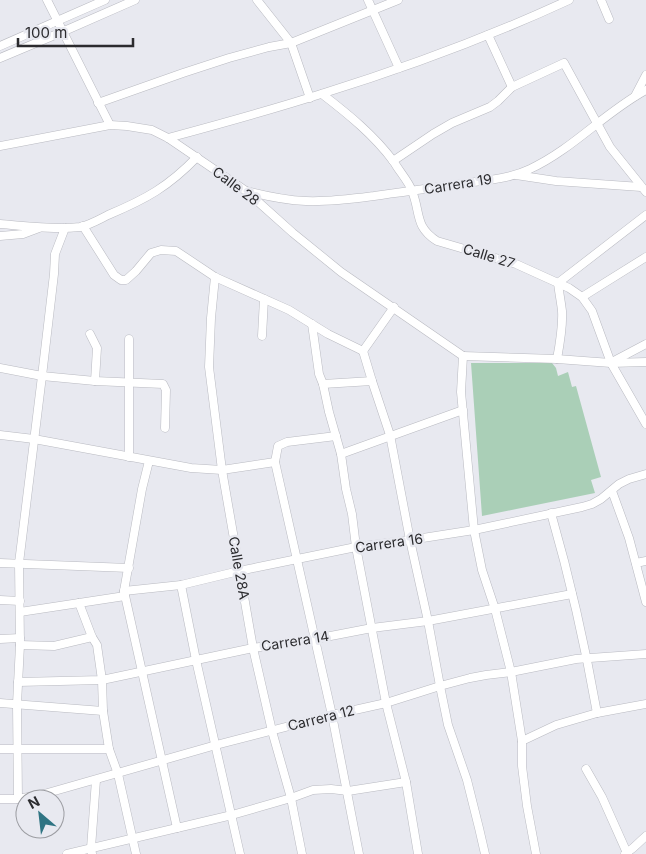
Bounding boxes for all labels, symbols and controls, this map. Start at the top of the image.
scale bar [18,15,132,47]
text: 100 m [25,23,67,42]
street label: Calle 28 [210,163,263,209]
street label: Carrera 19 [423,170,493,197]
street label: Calle 27 [461,240,517,271]
street label: Carrera 16 [354,529,424,556]
street label: Calle 28A [226,535,253,601]
street label: Carrera 14 [260,627,330,654]
street label: Carrera 12 [286,701,356,734]
north arrow [15,789,65,839]
text: N [25,792,42,812]

